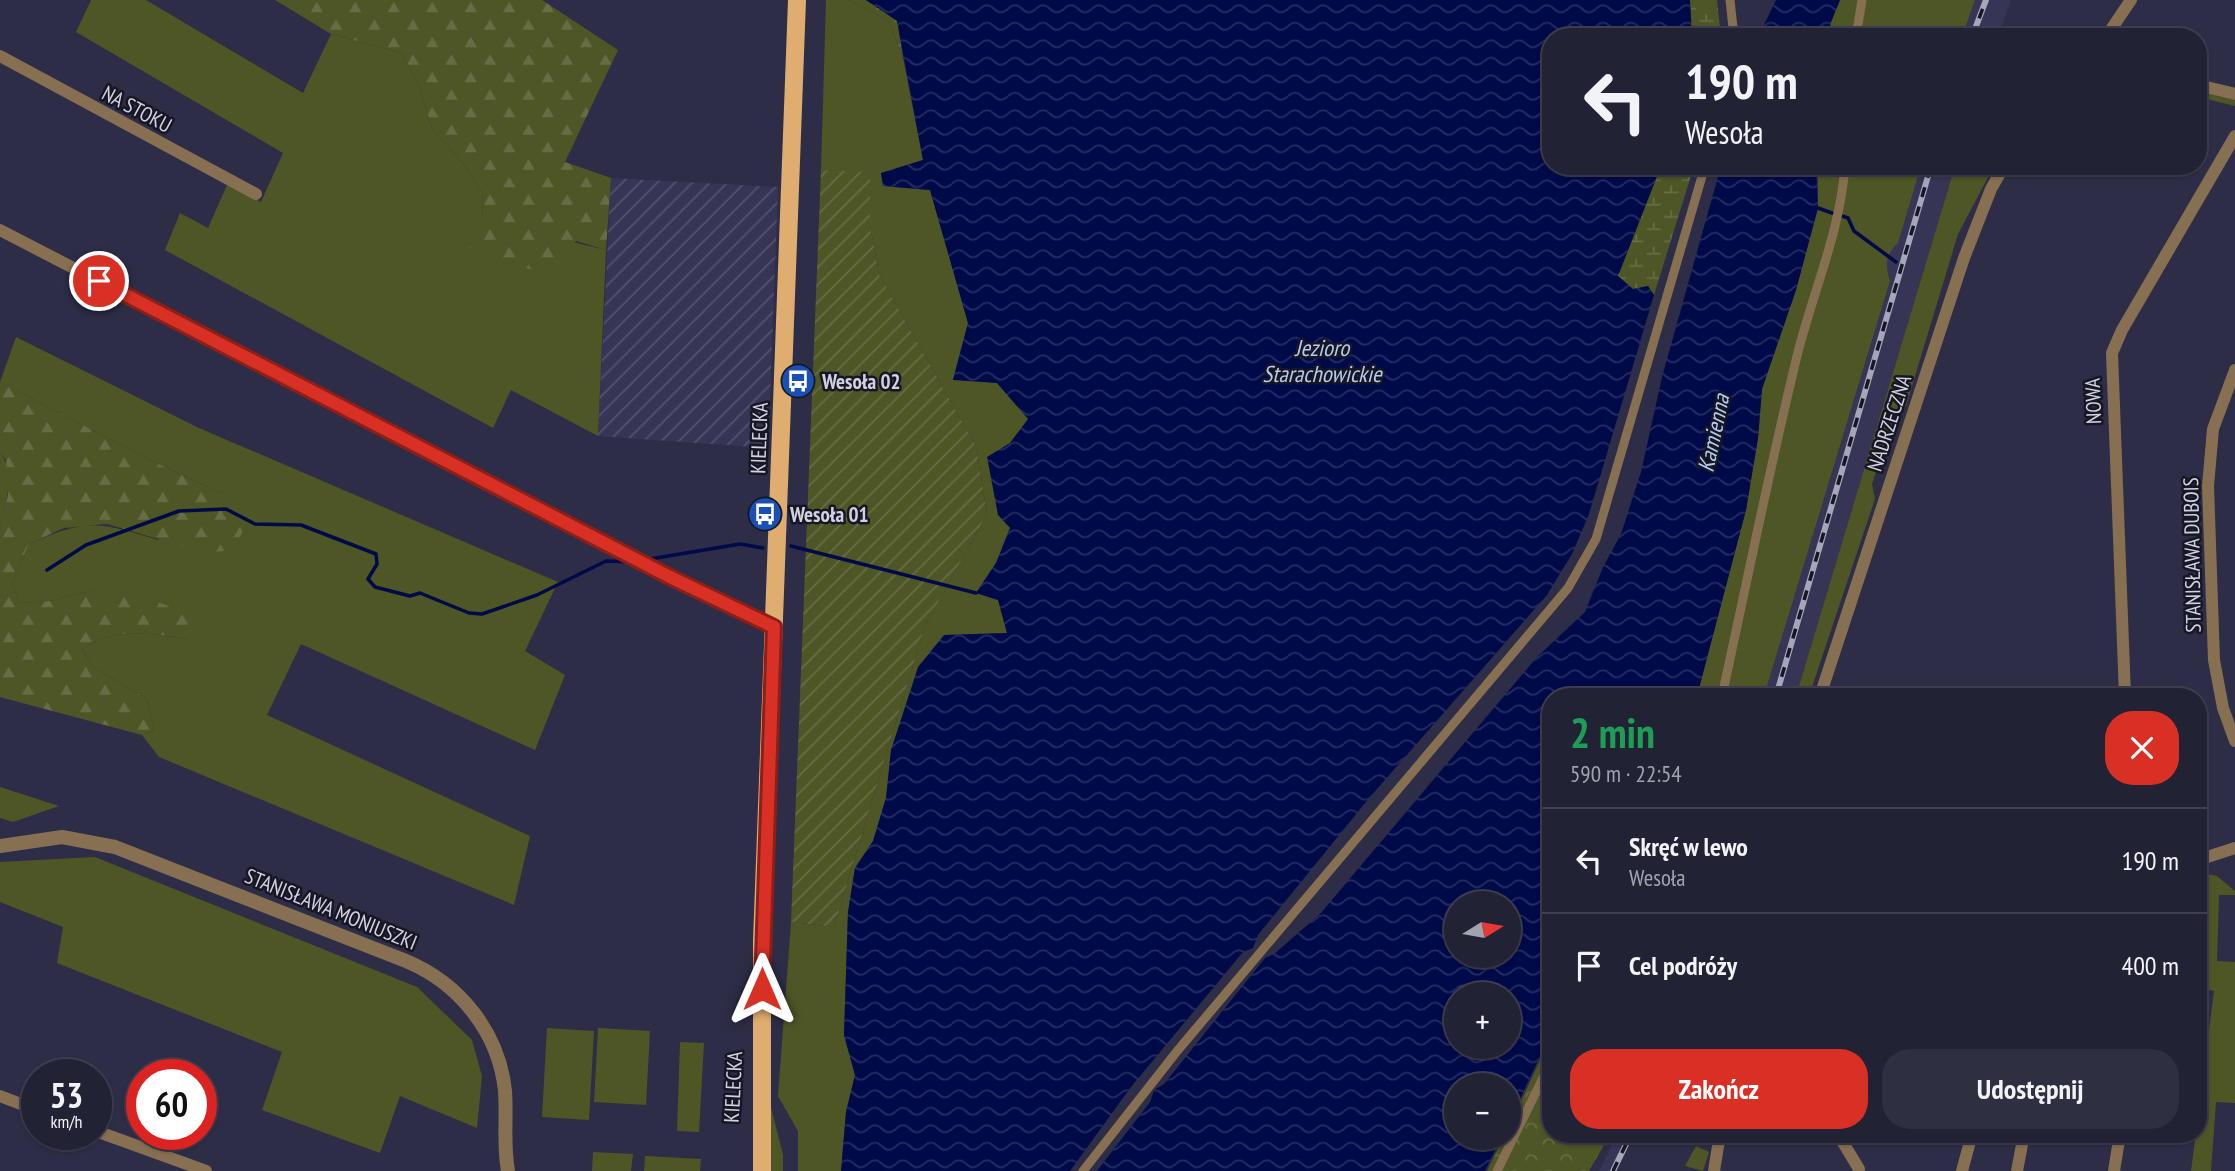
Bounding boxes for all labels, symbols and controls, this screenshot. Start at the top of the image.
text: 190 m [1685,49,1798,113]
icon: left [1570,56,1661,147]
street label: NA STOKU [97,79,177,139]
text: Wesoła [1685,111,1764,153]
pin [69,251,129,311]
icon: arrive [80,262,118,300]
water label: Jezioro Starachowickie [1262,333,1383,388]
bus stop icon: Wesoła 02 [779,362,817,400]
place label: Wesoła 02 [821,368,900,395]
street label: NADRZECZNA [1861,371,1917,475]
street label: NOWA [2079,377,2107,424]
water label: Kamienna [1691,390,1736,475]
street label: KIELECKA [744,402,774,474]
street label: STANISŁAWA DUBOIS [2177,477,2207,633]
bus stop icon: Wesoła 01 [746,495,784,533]
place label: Wesoła 01 [789,501,868,528]
text: 2 min [1570,705,1655,760]
button: close [2105,711,2179,785]
text: 590 m · 22:54 [1570,759,1682,788]
text: Skręć w lewo [1629,830,1748,863]
icon: left [1570,842,1608,880]
text: 190 m [2121,844,2179,877]
street label: STANISŁAWA MONIUSZKI [241,862,421,956]
text: Wesoła [1629,863,1685,892]
north arrow [1444,891,1521,968]
map controls [1444,891,1521,1150]
icon: arrive [1570,947,1608,985]
text: Cel podróży [1629,949,1737,982]
text: 400 m [2121,949,2179,982]
position arrow [725,952,799,1026]
button: + [1444,982,1521,1059]
button: Zakończ [1570,1049,1868,1129]
button: Udostępnij [1882,1049,2179,1129]
street label: KIELECKA [718,1051,748,1123]
speed limit sign: 60 [126,1059,217,1150]
text: 53 [50,1072,83,1118]
button: − [1444,1073,1521,1150]
text: km/h [51,1110,82,1133]

